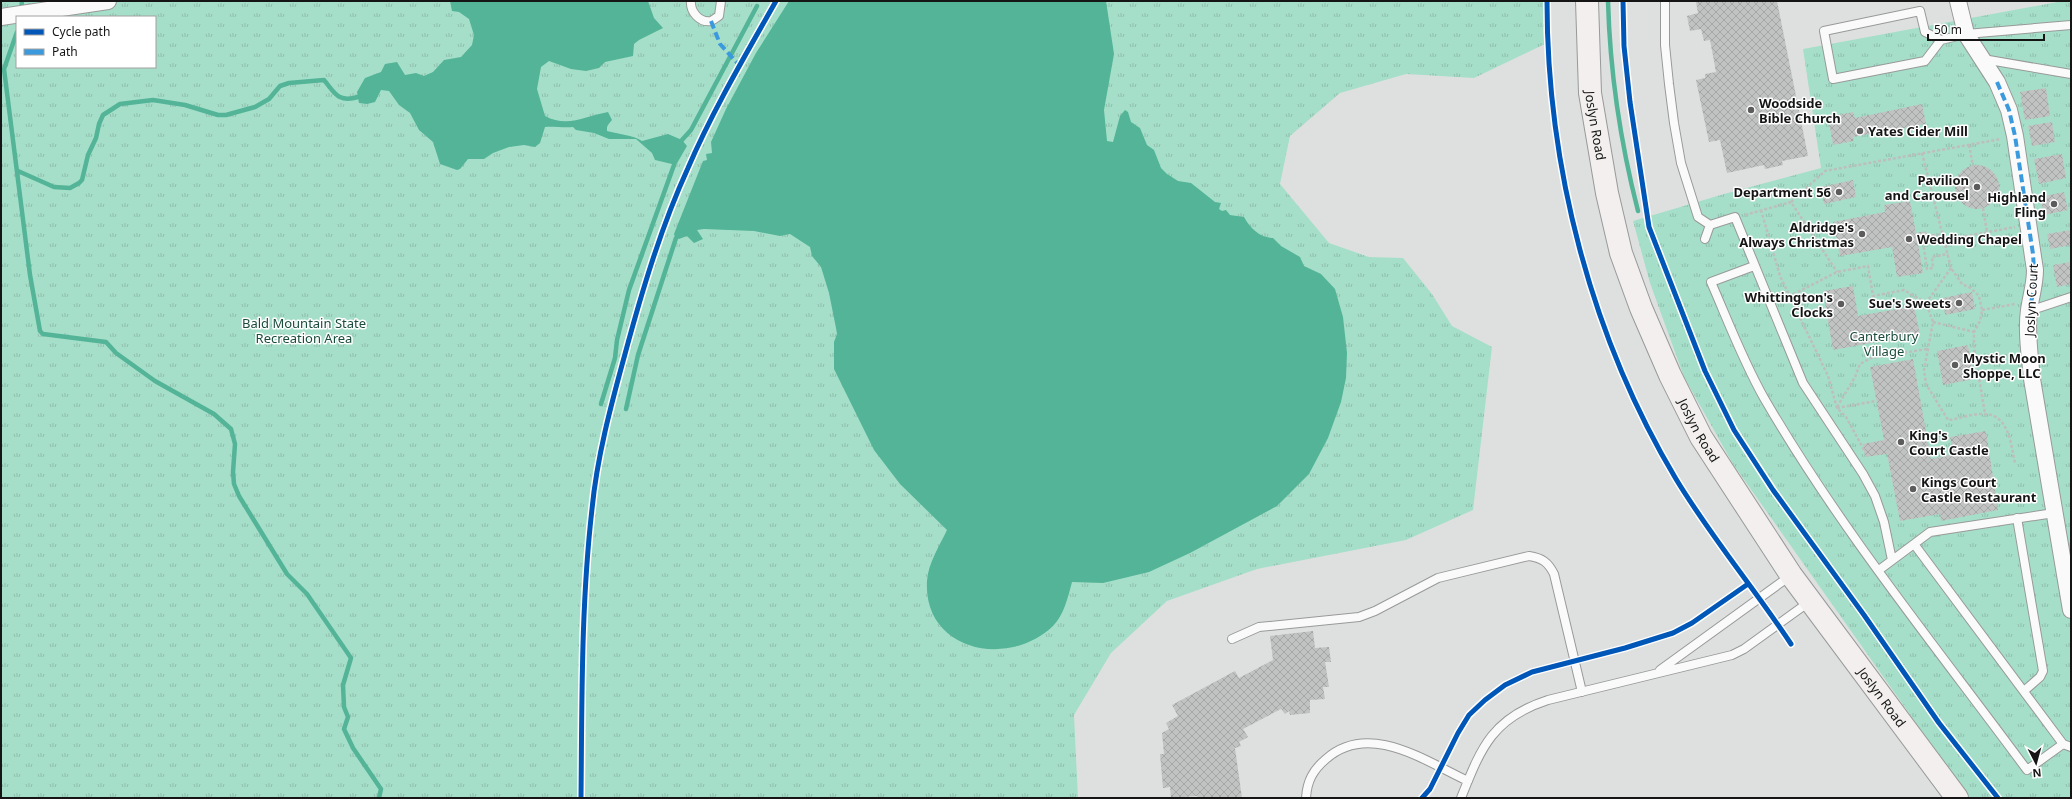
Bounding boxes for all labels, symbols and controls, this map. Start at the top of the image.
legend [16,16,156,68]
scale bar [1928,16,2044,42]
text: 50 m [1934,21,1962,38]
text: Cycle path [52,23,110,40]
text: Path [52,43,78,60]
street label: Joslyn Road [1581,88,1610,162]
place label: Woodside Bible Church [1759,94,1841,127]
marker: Woodside Bible Church [1746,105,1756,115]
place label: Yates Cider Mill [1868,122,1968,140]
marker: Yates Cider Mill [1855,126,1865,136]
place label: Pavilion and Carousel [1885,171,1969,204]
marker: Pavilion and Carousel [1972,182,1982,192]
place label: Department 56 [1733,183,1831,201]
marker: Department 56 [1834,187,1844,197]
place label: Highland Fling [1987,188,2046,221]
marker: Highland Fling [2049,199,2059,209]
place label: Aldridge's Always Christmas [1739,218,1854,251]
marker: Aldridge's Always Christmas [1857,229,1867,239]
place label: Wedding Chapel [1917,230,2022,248]
marker: Wedding Chapel [1904,234,1914,244]
street label: Joslyn Court [2020,263,2042,339]
place label: Whittington's Clocks [1745,288,1833,321]
place label: Sue's Sweets [1869,294,1951,312]
marker: Sue's Sweets [1954,298,1964,308]
marker: Whittington's Clocks [1836,299,1846,309]
park label: Bald Mountain State Recreation Area [242,314,366,347]
park label: Canterbury Village [1850,327,1919,360]
place label: Mystic Moon Shoppe, LLC [1963,349,2046,382]
marker: Mystic Moon Shoppe, LLC [1950,360,1960,370]
street label: Joslyn Road [1673,394,1724,466]
place label: King's Court Castle [1909,426,1989,459]
marker: King's Court Castle [1896,437,1906,447]
place label: Kings Court Castle Restaurant [1921,473,2037,506]
marker: Kings Court Castle Restaurant [1908,484,1918,494]
street label: Joslyn Road [1853,662,1910,731]
north arrow [2016,743,2056,783]
text: N [2032,766,2042,781]

